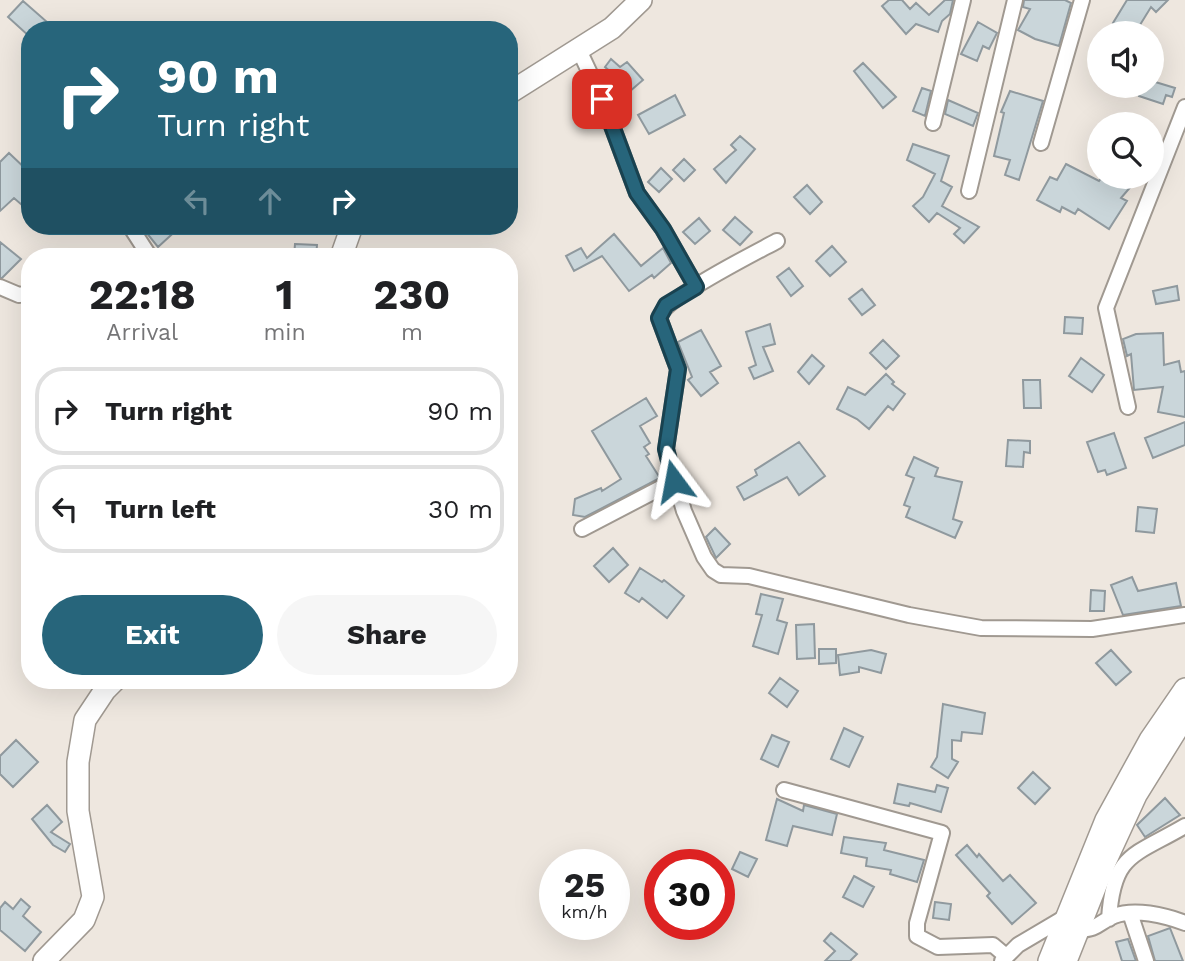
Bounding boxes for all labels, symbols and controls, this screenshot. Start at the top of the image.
map controls [1087,21,1164,189]
button: sound [1087,21,1164,98]
text: 90 m [157,47,279,105]
icon: right [42,49,133,140]
pin [572,69,632,129]
icon: arrive [583,80,621,118]
text: Turn right [157,106,309,144]
button: search [1087,112,1164,189]
icon: left [178,182,216,220]
icon: ahead [251,182,289,220]
icon: right [324,182,362,220]
text: 22:18 [89,270,196,319]
text: 1 [276,270,294,319]
text: 230 [373,270,450,319]
text: Arrival [106,319,178,346]
text: min [263,319,306,346]
text: m [401,319,423,346]
icon: right [46,392,84,430]
text: Turn right [105,396,232,426]
text: 90 m [427,396,493,426]
position arrow [637,444,711,518]
icon: left [46,490,84,528]
text: Turn left [105,494,216,524]
text: 30 m [428,494,493,524]
button: Exit [42,595,263,675]
button: Share [277,595,497,675]
speed limit sign: 30 [644,849,735,940]
text: 25 [564,864,605,906]
text: km/h [561,901,608,922]

